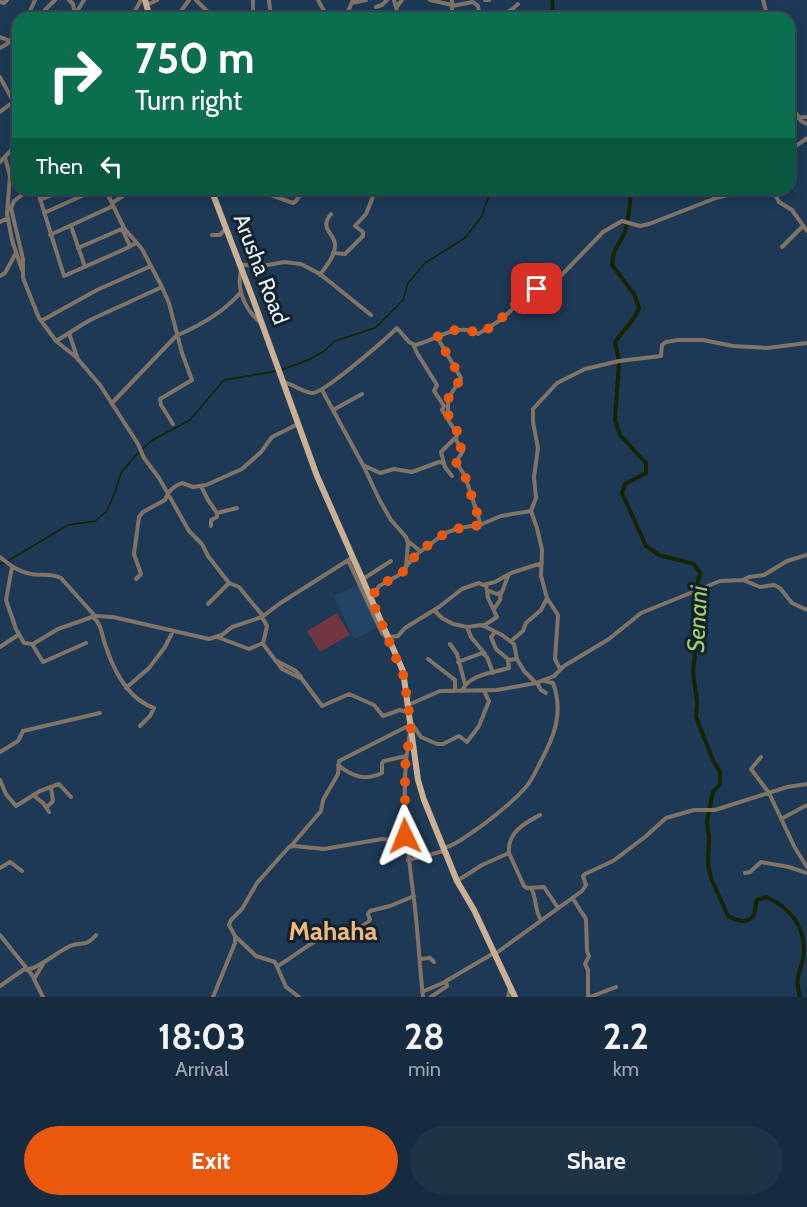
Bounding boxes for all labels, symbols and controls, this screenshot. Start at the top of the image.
text: 750 m [135,32,255,84]
icon: right [36,36,114,114]
text: Turn right [135,84,242,117]
icon: left [95,150,128,183]
text: Then [36,153,83,180]
street label: Arusha Road [228,210,294,328]
pin [511,263,562,314]
icon: arrive [520,272,553,305]
water label: Senani [681,584,713,653]
position arrow [373,804,437,868]
district label: Mahaha [289,915,378,947]
text: 18:03 [158,1014,246,1058]
text: 28 [404,1014,445,1058]
text: 2.2 [603,1014,649,1058]
text: Arrival [175,1057,229,1081]
text: min [408,1057,441,1081]
text: km [613,1057,639,1081]
button: Exit [24,1126,398,1195]
button: Share [410,1126,783,1195]

